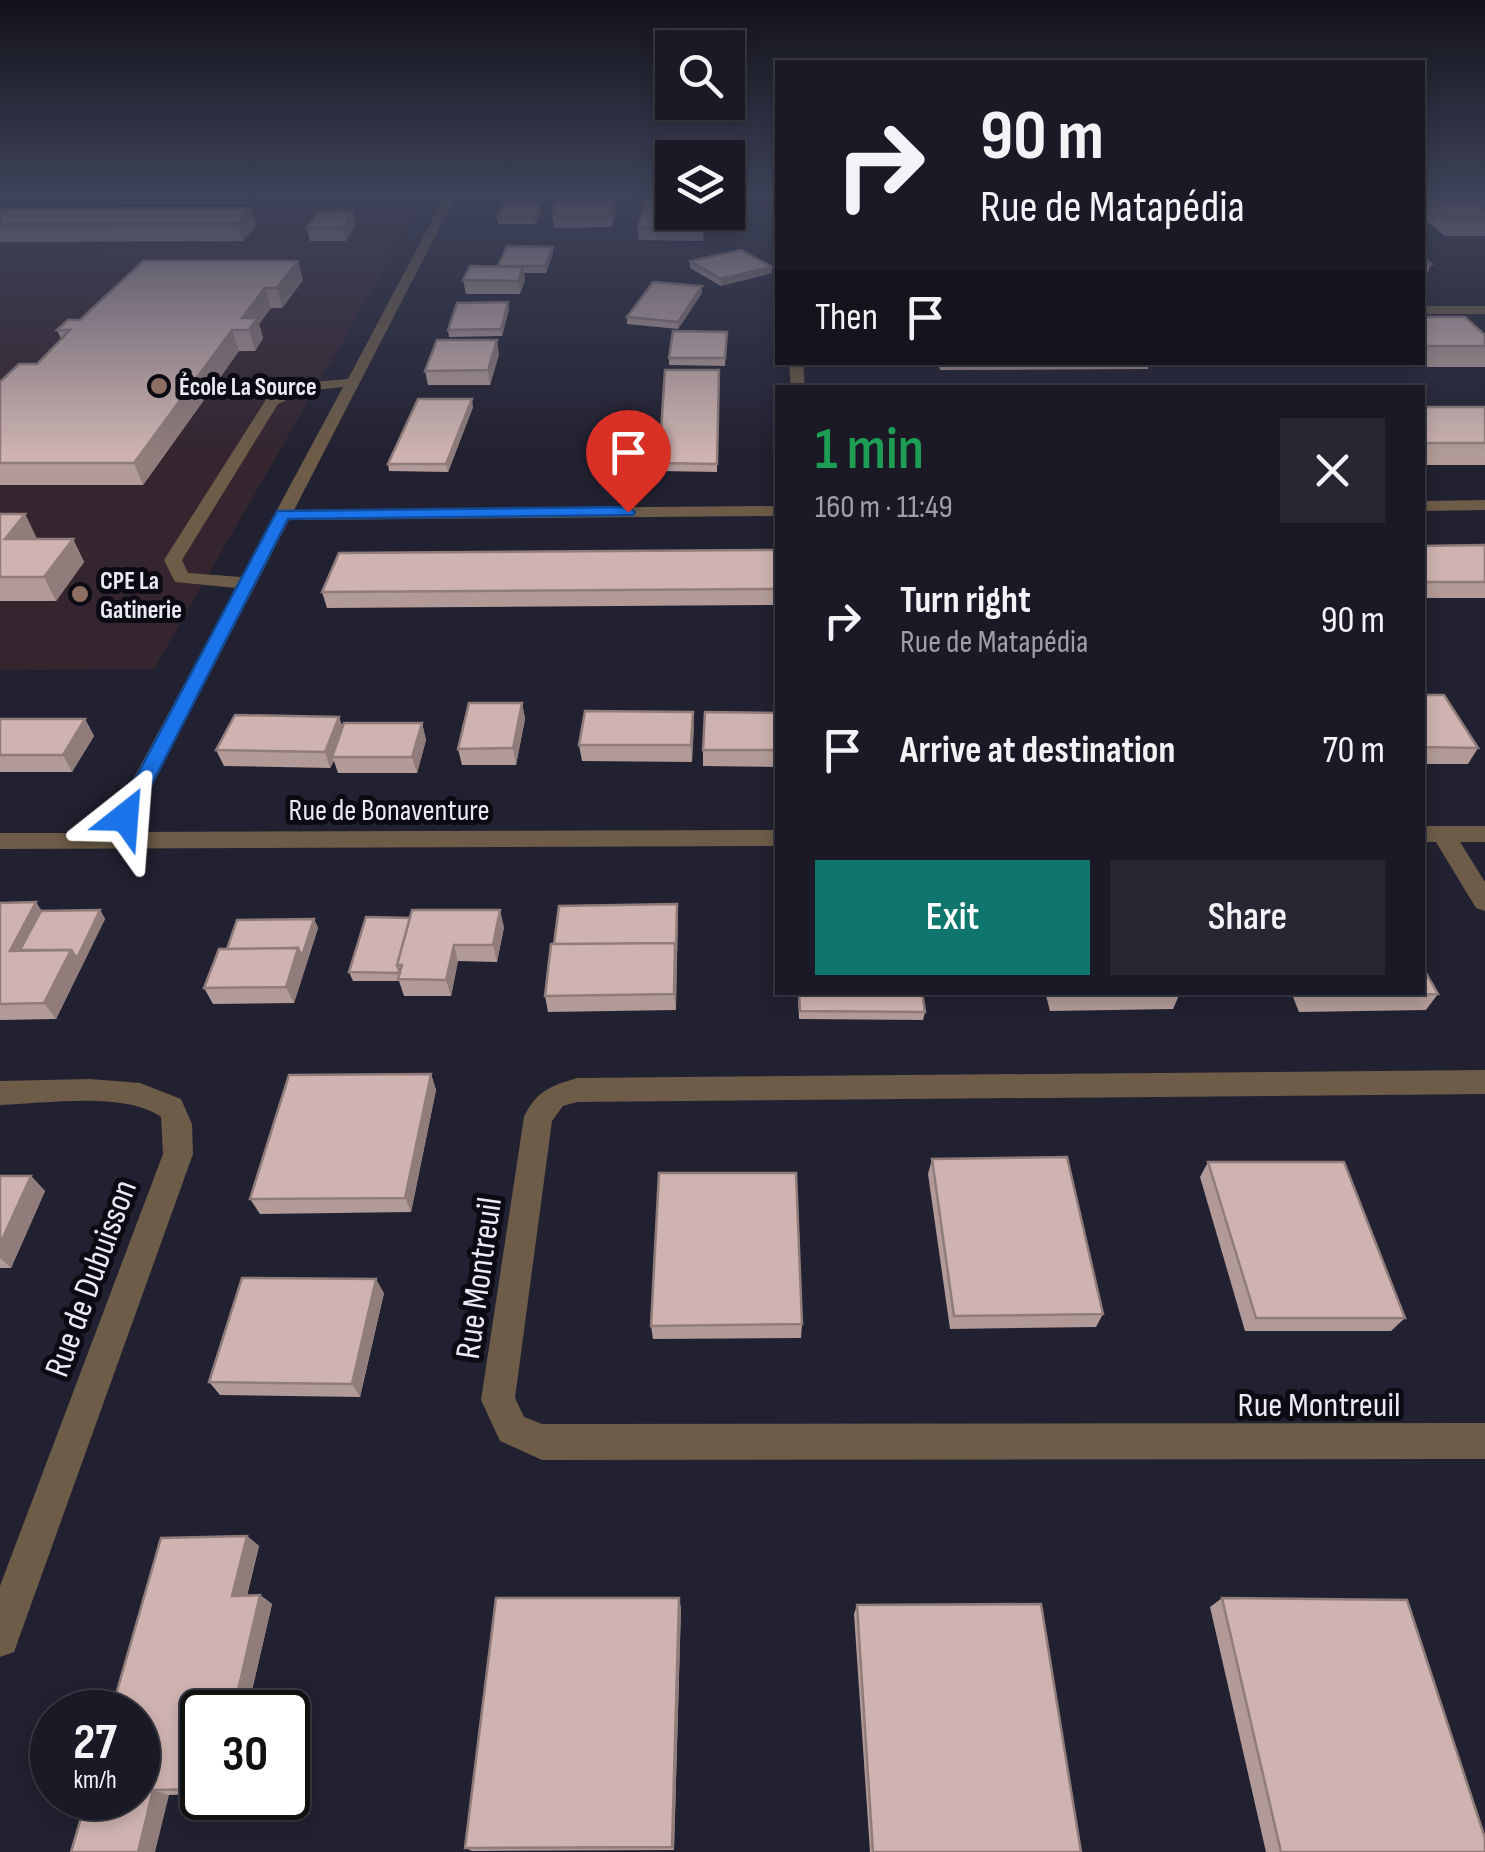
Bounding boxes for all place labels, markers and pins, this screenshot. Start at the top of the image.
place label: École La Source [179,372,317,403]
marker: École La Source [148,375,170,397]
pin [586,410,671,513]
place label: CPE La Gatinerie [100,566,182,626]
marker: CPE La Gatinerie [69,583,91,605]

